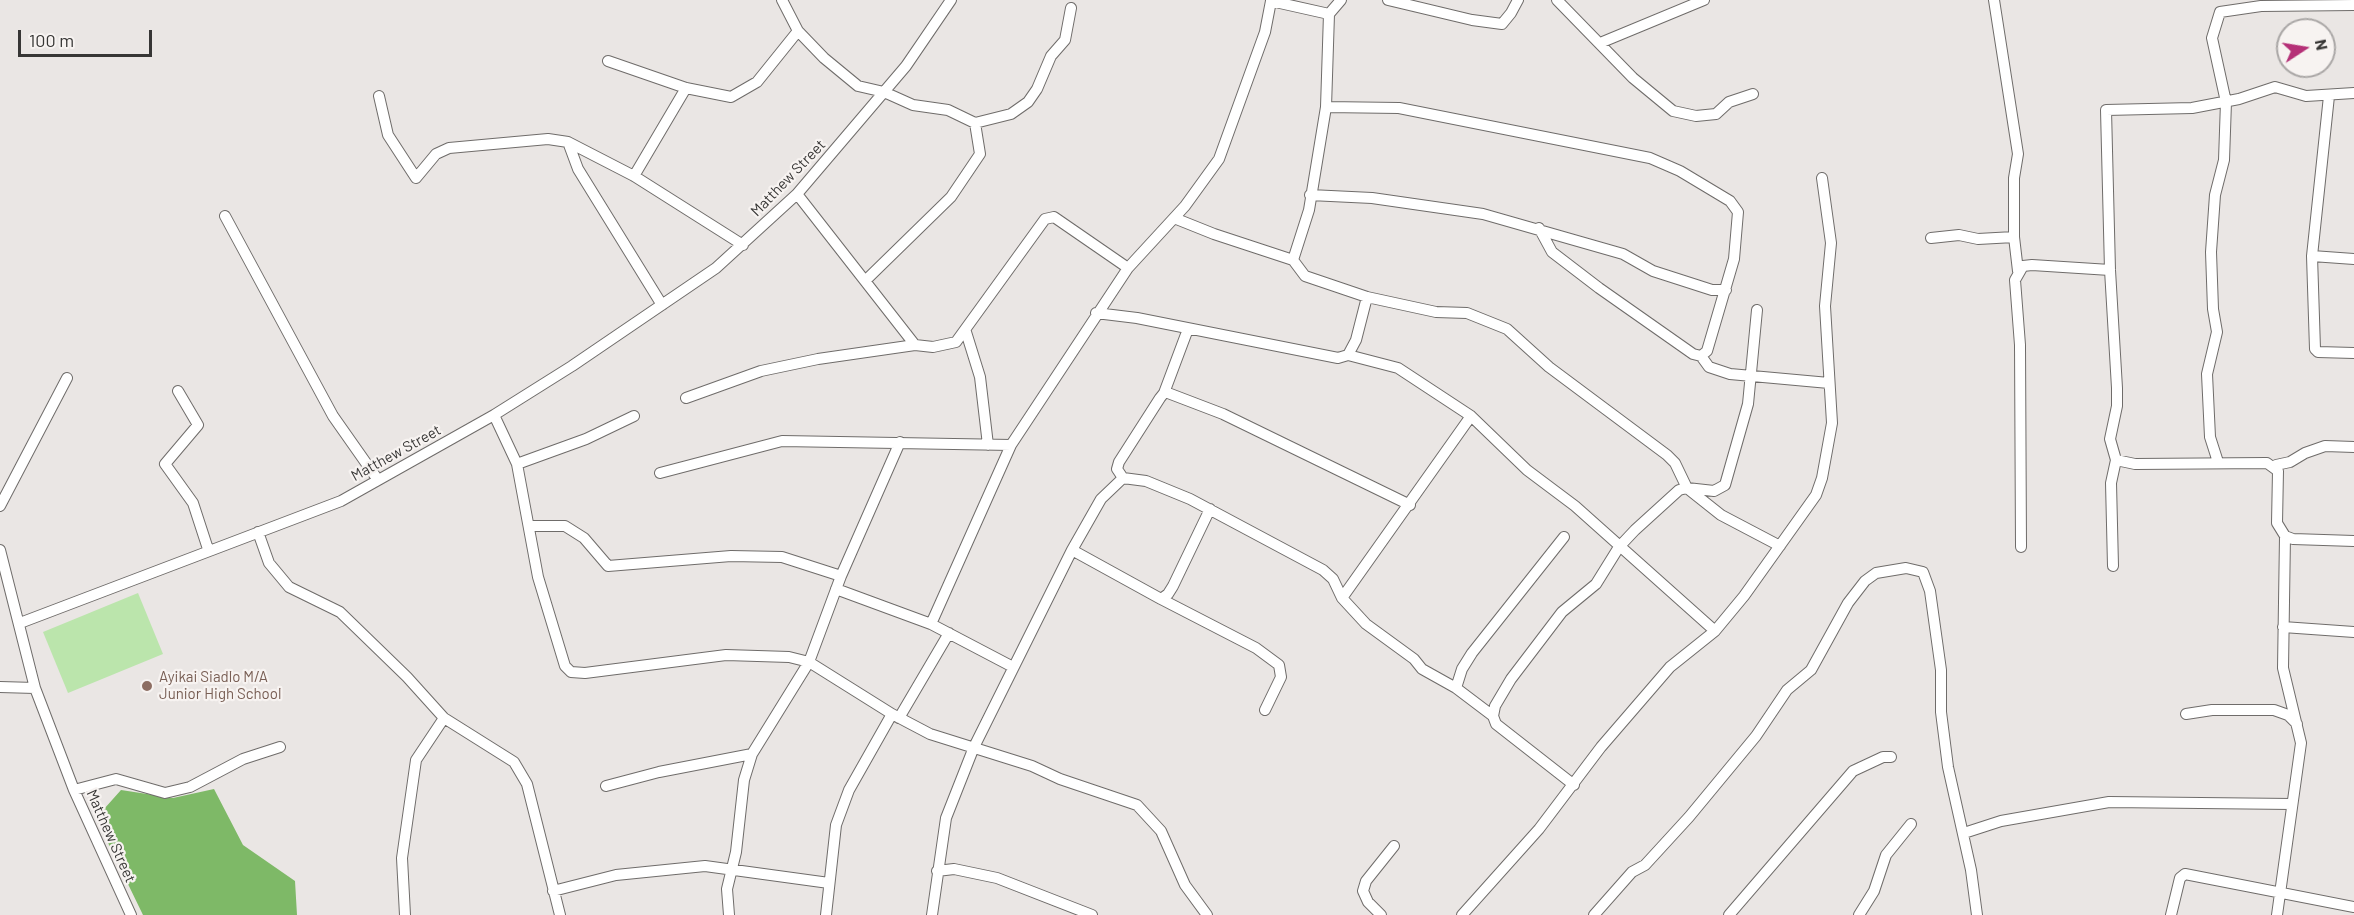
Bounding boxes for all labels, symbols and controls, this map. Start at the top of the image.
scale bar [21,18,154,56]
north arrow [2276,18,2336,78]
text: 100 m [29,29,74,51]
text: N [2312,37,2333,52]
street label: Matthew Street [747,136,829,220]
street label: Matthew Street [348,421,444,485]
place label: Ayikai Siadlo M/A Junior High School [159,668,281,703]
marker: Ayikai Siadlo M/A Junior High School [140,679,154,693]
street label: Matthew Street [82,787,140,885]

